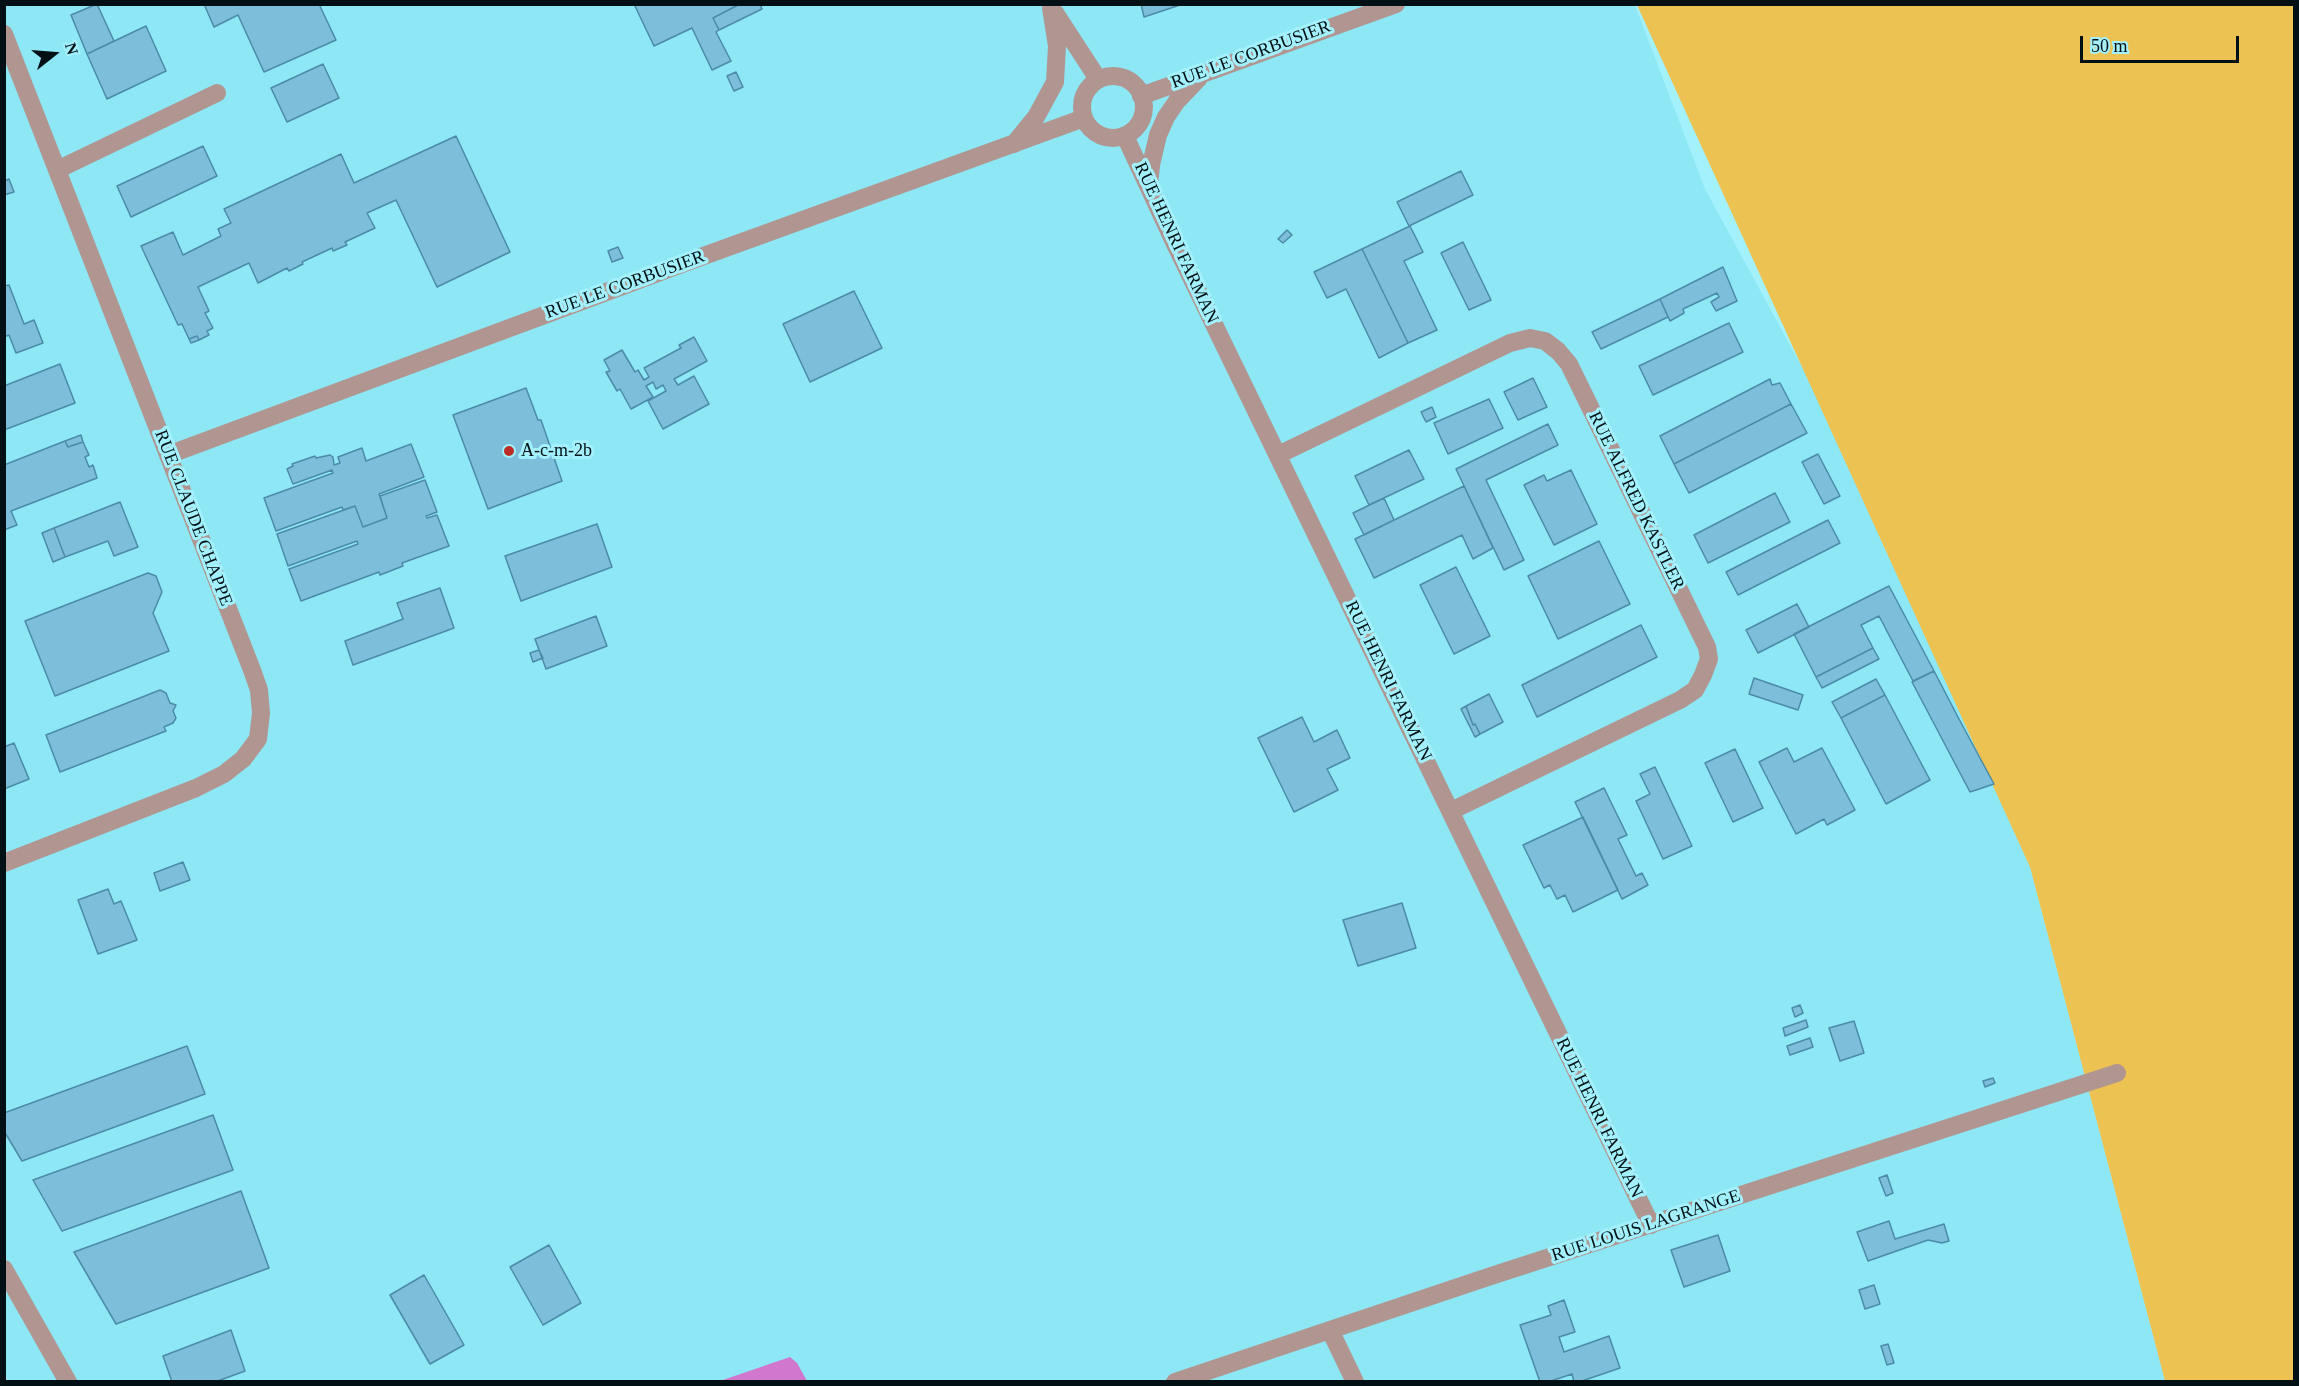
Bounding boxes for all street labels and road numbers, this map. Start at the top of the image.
street label: RUE LE CORBUSIER [1168,16,1334,94]
street label: RUE HENRI FARMAN [1129,159,1223,327]
street label: RUE LE CORBUSIER [542,246,708,324]
street label: RUE ALFRED KASTLER [1583,408,1689,594]
street label: RUE CLAUDE CHAPPE [149,427,237,609]
street label: RUE HENRI FARMAN [1340,597,1436,765]
street label: RUE HENRI FARMAN [1551,1034,1647,1202]
street label: RUE LOUIS LAGRANGE [1549,1185,1743,1267]

